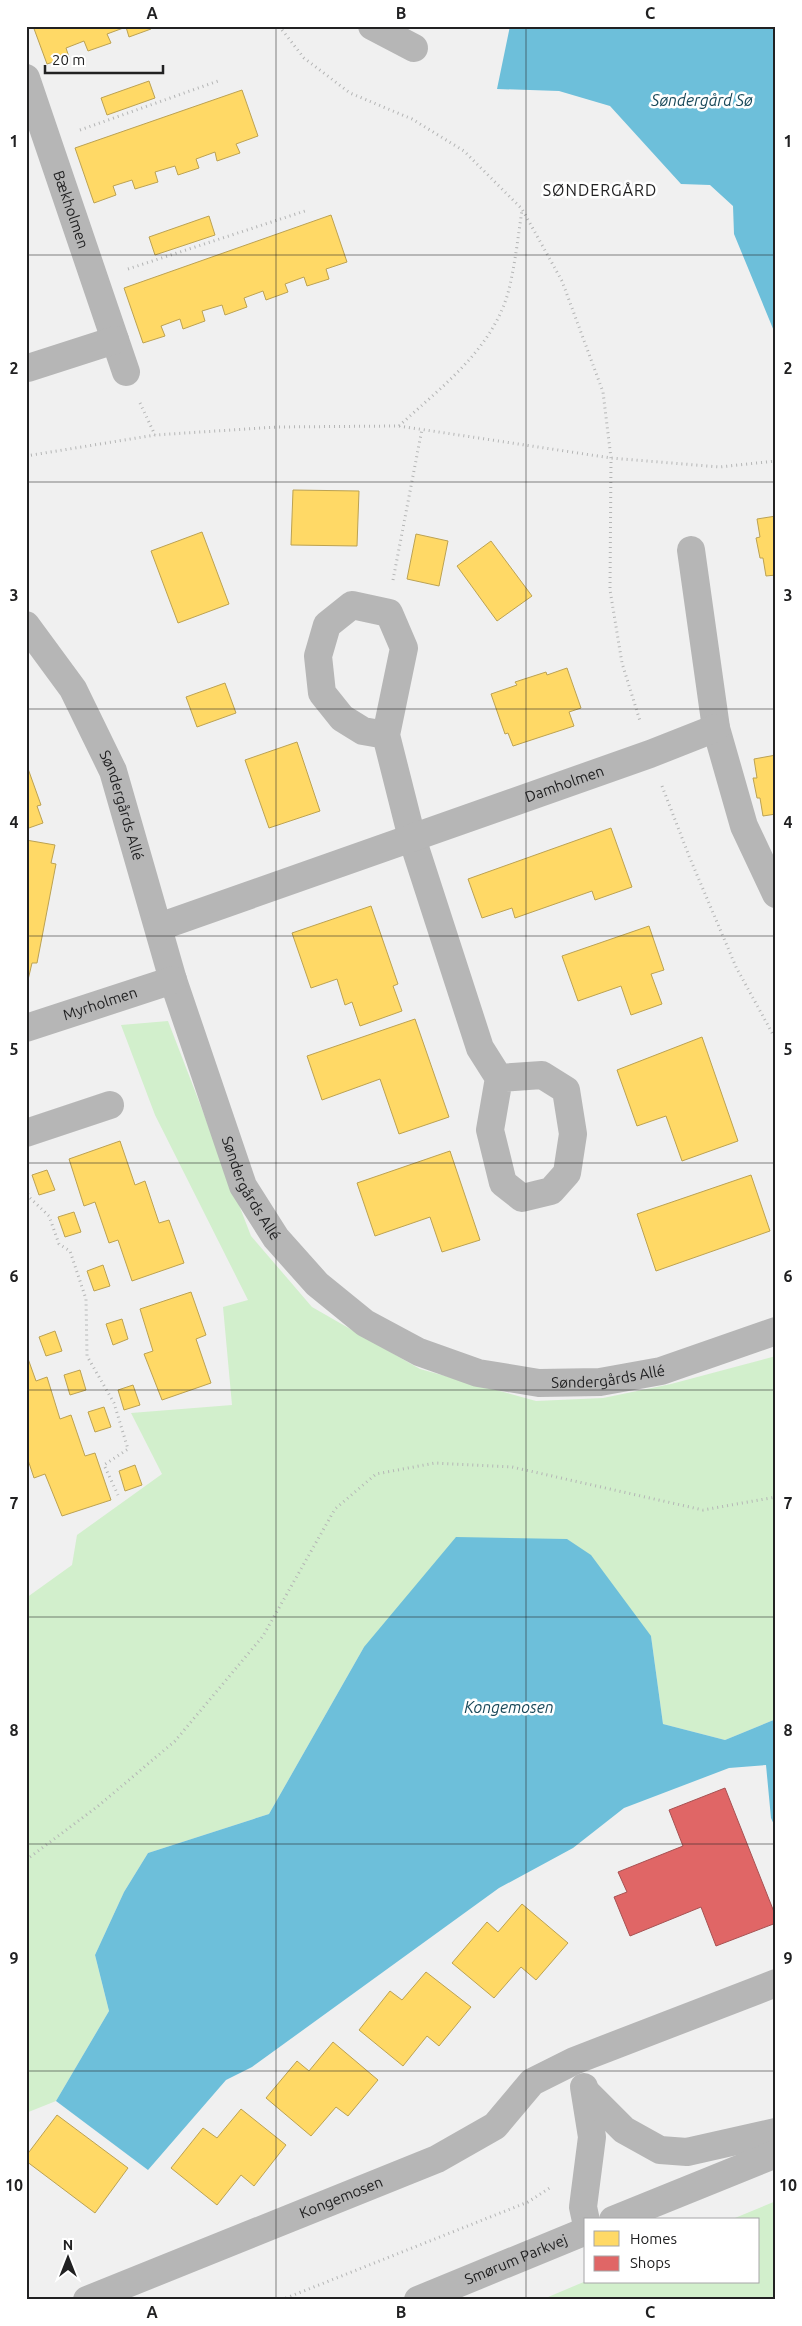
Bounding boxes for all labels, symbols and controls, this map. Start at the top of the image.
text: A [146,4,158,22]
text: B [396,4,406,22]
text: C [645,4,655,22]
scale bar [45,42,162,74]
text: 20 m [52,51,85,68]
water label: Søndergård Sø [650,91,753,109]
text: 1 [9,132,19,150]
text: 1 [783,132,793,150]
street label: Bækholmen [50,168,92,251]
district label: SØNDERGÅRD [543,181,657,199]
text: 2 [9,359,19,377]
text: 2 [783,359,793,377]
text: 3 [9,586,19,604]
text: 3 [783,586,793,604]
street label: Søndergårds Allé [96,747,147,862]
street label: Damholmen [523,762,606,805]
text: 4 [9,813,19,831]
text: 4 [783,813,793,831]
street label: Myrholmen [61,983,139,1023]
text: 5 [9,1040,19,1058]
text: 5 [783,1040,793,1058]
street label: Søndergårds Allé [219,1134,284,1243]
text: 6 [9,1267,19,1285]
text: 6 [783,1267,793,1285]
street label: Søndergårds Allé [551,1361,666,1391]
text: 7 [9,1494,19,1512]
text: 7 [783,1494,793,1512]
water label: Kongemosen [464,1698,554,1716]
text: 8 [9,1721,19,1739]
text: 8 [783,1721,793,1739]
text: 9 [9,1949,19,1967]
text: 9 [783,1949,793,1967]
street label: Kongemosen [297,2173,385,2222]
text: 10 [5,2176,23,2194]
text: 10 [779,2176,797,2194]
legend [584,2218,760,2284]
text: Homes [630,2230,677,2247]
street label: Smørum Parkvej [462,2231,570,2288]
north arrow [42,2234,92,2284]
text: N [63,2237,73,2253]
text: Shops [630,2254,671,2271]
text: A [146,2303,158,2321]
text: B [396,2303,406,2321]
text: C [645,2303,655,2321]

